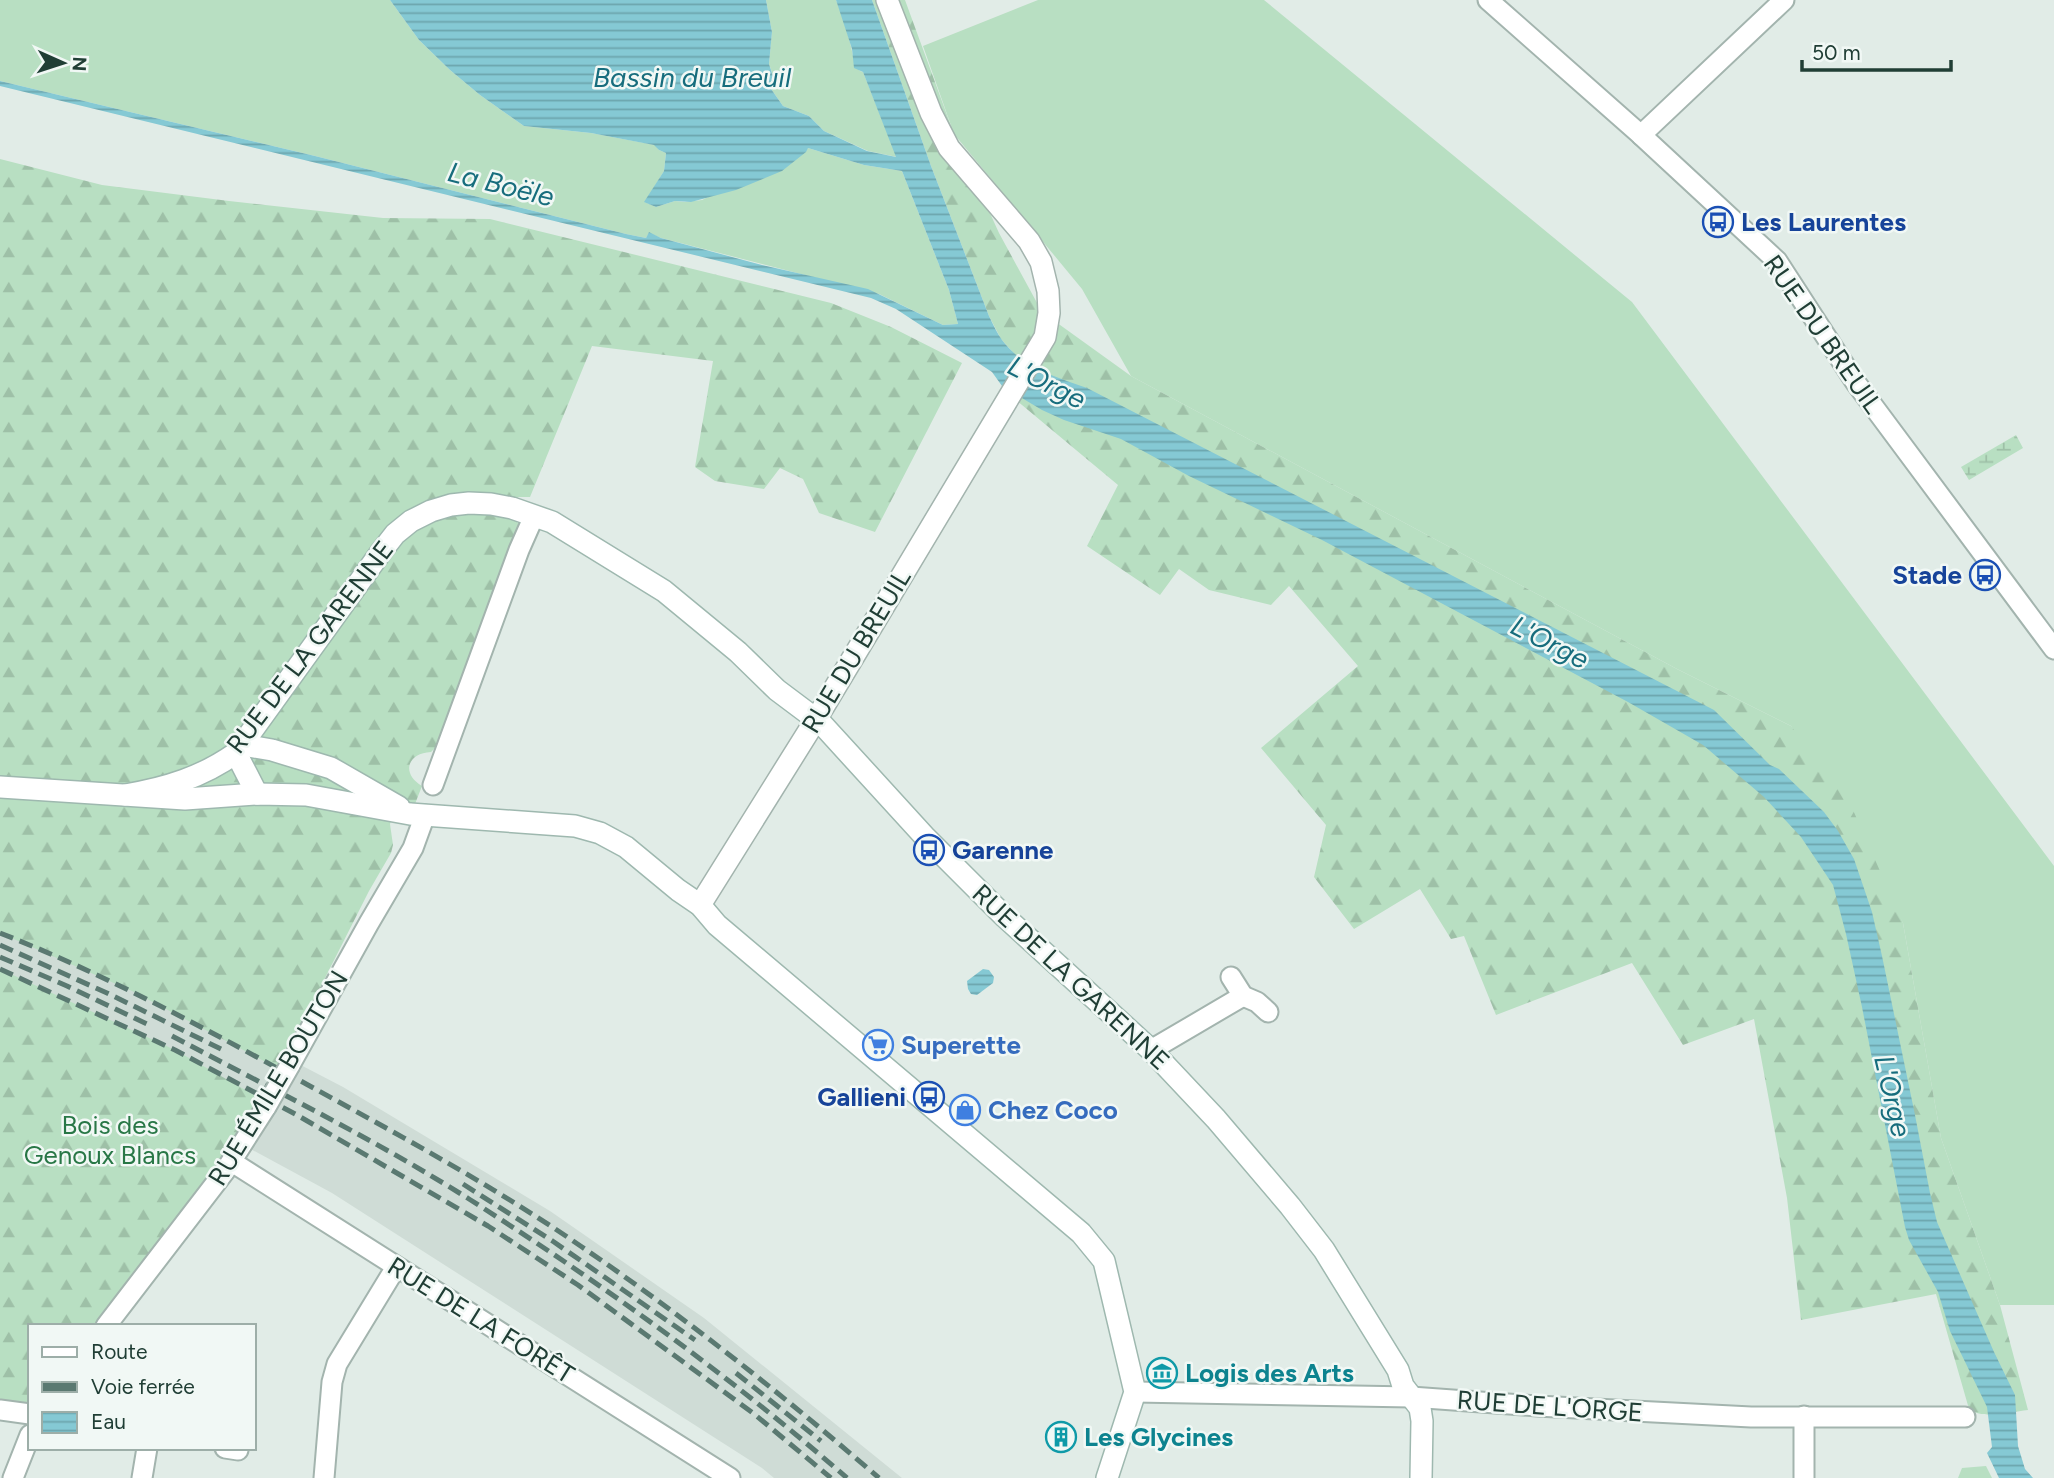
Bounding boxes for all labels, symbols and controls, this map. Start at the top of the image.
north arrow [28,28,98,98]
scale bar [1802,28,1951,72]
text: 50 m [1812,40,1861,65]
text: N [68,56,91,72]
water label: Bassin du Breuil [593,60,792,94]
water label: La Boële [444,154,558,214]
bus stop icon: Les Laurentes [1701,205,1735,239]
place label: Les Laurentes [1741,206,1906,238]
street label: RUE DU BREUIL [1757,249,1890,420]
water label: L'Orge [1002,348,1092,416]
street label: RUE DE LA GARENNE [220,534,400,760]
bus stop icon: Stade [1968,558,2002,592]
place label: Stade [1892,559,1962,591]
street label: RUE DU BREUIL [794,563,918,739]
water label: L'Orge [1505,608,1595,676]
bus stop icon: Garenne [912,833,946,867]
place label: Garenne [952,834,1053,866]
street label: RUE DE LA GARENNE [966,877,1176,1077]
street label: RUE ÉMILE BOUTON [201,965,355,1191]
supermarket icon: Superette [861,1028,895,1062]
place label: Superette [901,1029,1021,1061]
water label: L'Orge [1867,1052,1919,1140]
bus stop icon: Gallieni [912,1080,946,1114]
place label: Gallieni [817,1081,906,1113]
shop icon: Chez Coco [948,1093,982,1127]
place label: Chez Coco [988,1094,1118,1126]
park label: Bois des Genoux Blancs [24,1109,196,1171]
street label: RUE DE LA FORÊT [382,1250,581,1391]
legend [28,1324,256,1450]
text: Route [91,1339,147,1364]
museum icon: Logis des Arts [1145,1356,1179,1390]
place label: Logis des Arts [1185,1357,1354,1389]
text: Voie ferrée [91,1374,195,1399]
street label: RUE DE L'ORGE [1456,1384,1644,1428]
text: Eau [91,1409,126,1434]
building icon: Les Glycines [1044,1420,1078,1454]
place label: Les Glycines [1084,1421,1233,1453]

